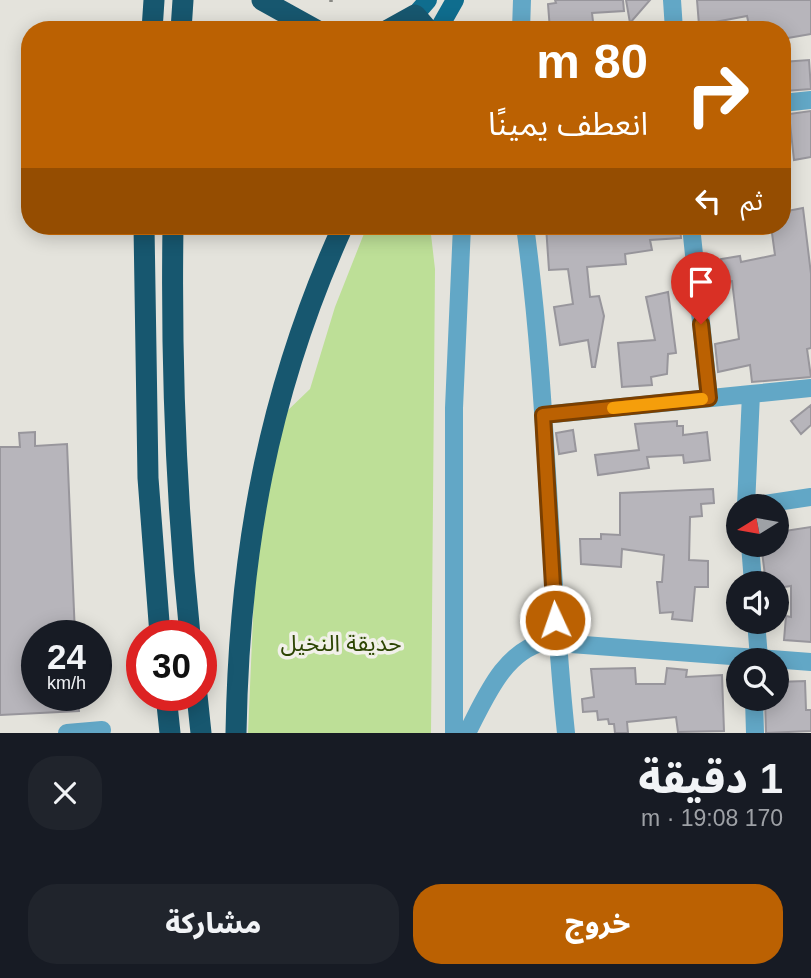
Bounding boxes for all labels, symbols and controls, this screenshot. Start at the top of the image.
text: 80 m [536,34,648,88]
icon: right [672,49,763,140]
text: انعطف يمينًا [488,106,648,142]
icon: left [689,182,727,220]
text: ثم [741,186,763,216]
pin [671,252,731,324]
icon: arrive [682,263,720,301]
north arrow [726,494,789,556]
map controls [726,494,789,711]
button: sound [726,571,789,634]
position arrow [518,583,592,657]
speed limit sign: 30 [126,620,217,711]
park label: حديقة النخيل [281,630,401,656]
text: 24 [47,637,86,676]
button: search [726,648,789,711]
text: km/h [47,673,86,693]
text: 1 دقيقة [638,755,783,802]
button: close [28,756,102,830]
text: 170 m · 19:08 [641,805,783,831]
button: مشاركة [28,884,399,964]
button: خروج [413,884,783,964]

